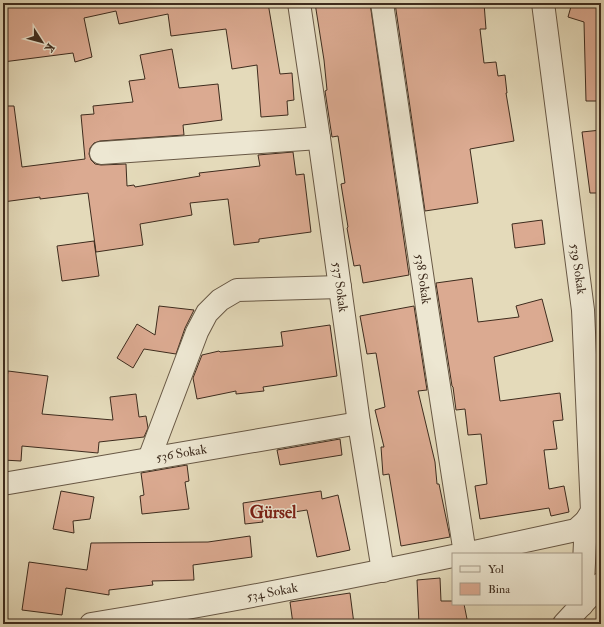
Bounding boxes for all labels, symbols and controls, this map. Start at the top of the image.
north arrow [22,22,62,62]
text: K [41,41,57,56]
street label: 539 Sokak [567,243,590,296]
street label: 538 Sokak [411,253,434,306]
street label: 537 Sokak [328,261,351,314]
street label: 536 Sokak [155,441,209,466]
district label: Gürsel [250,502,297,523]
legend [452,553,582,605]
text: Yol [488,562,504,577]
street label: 534 Sokak [245,579,300,605]
text: Bina [488,582,511,597]

